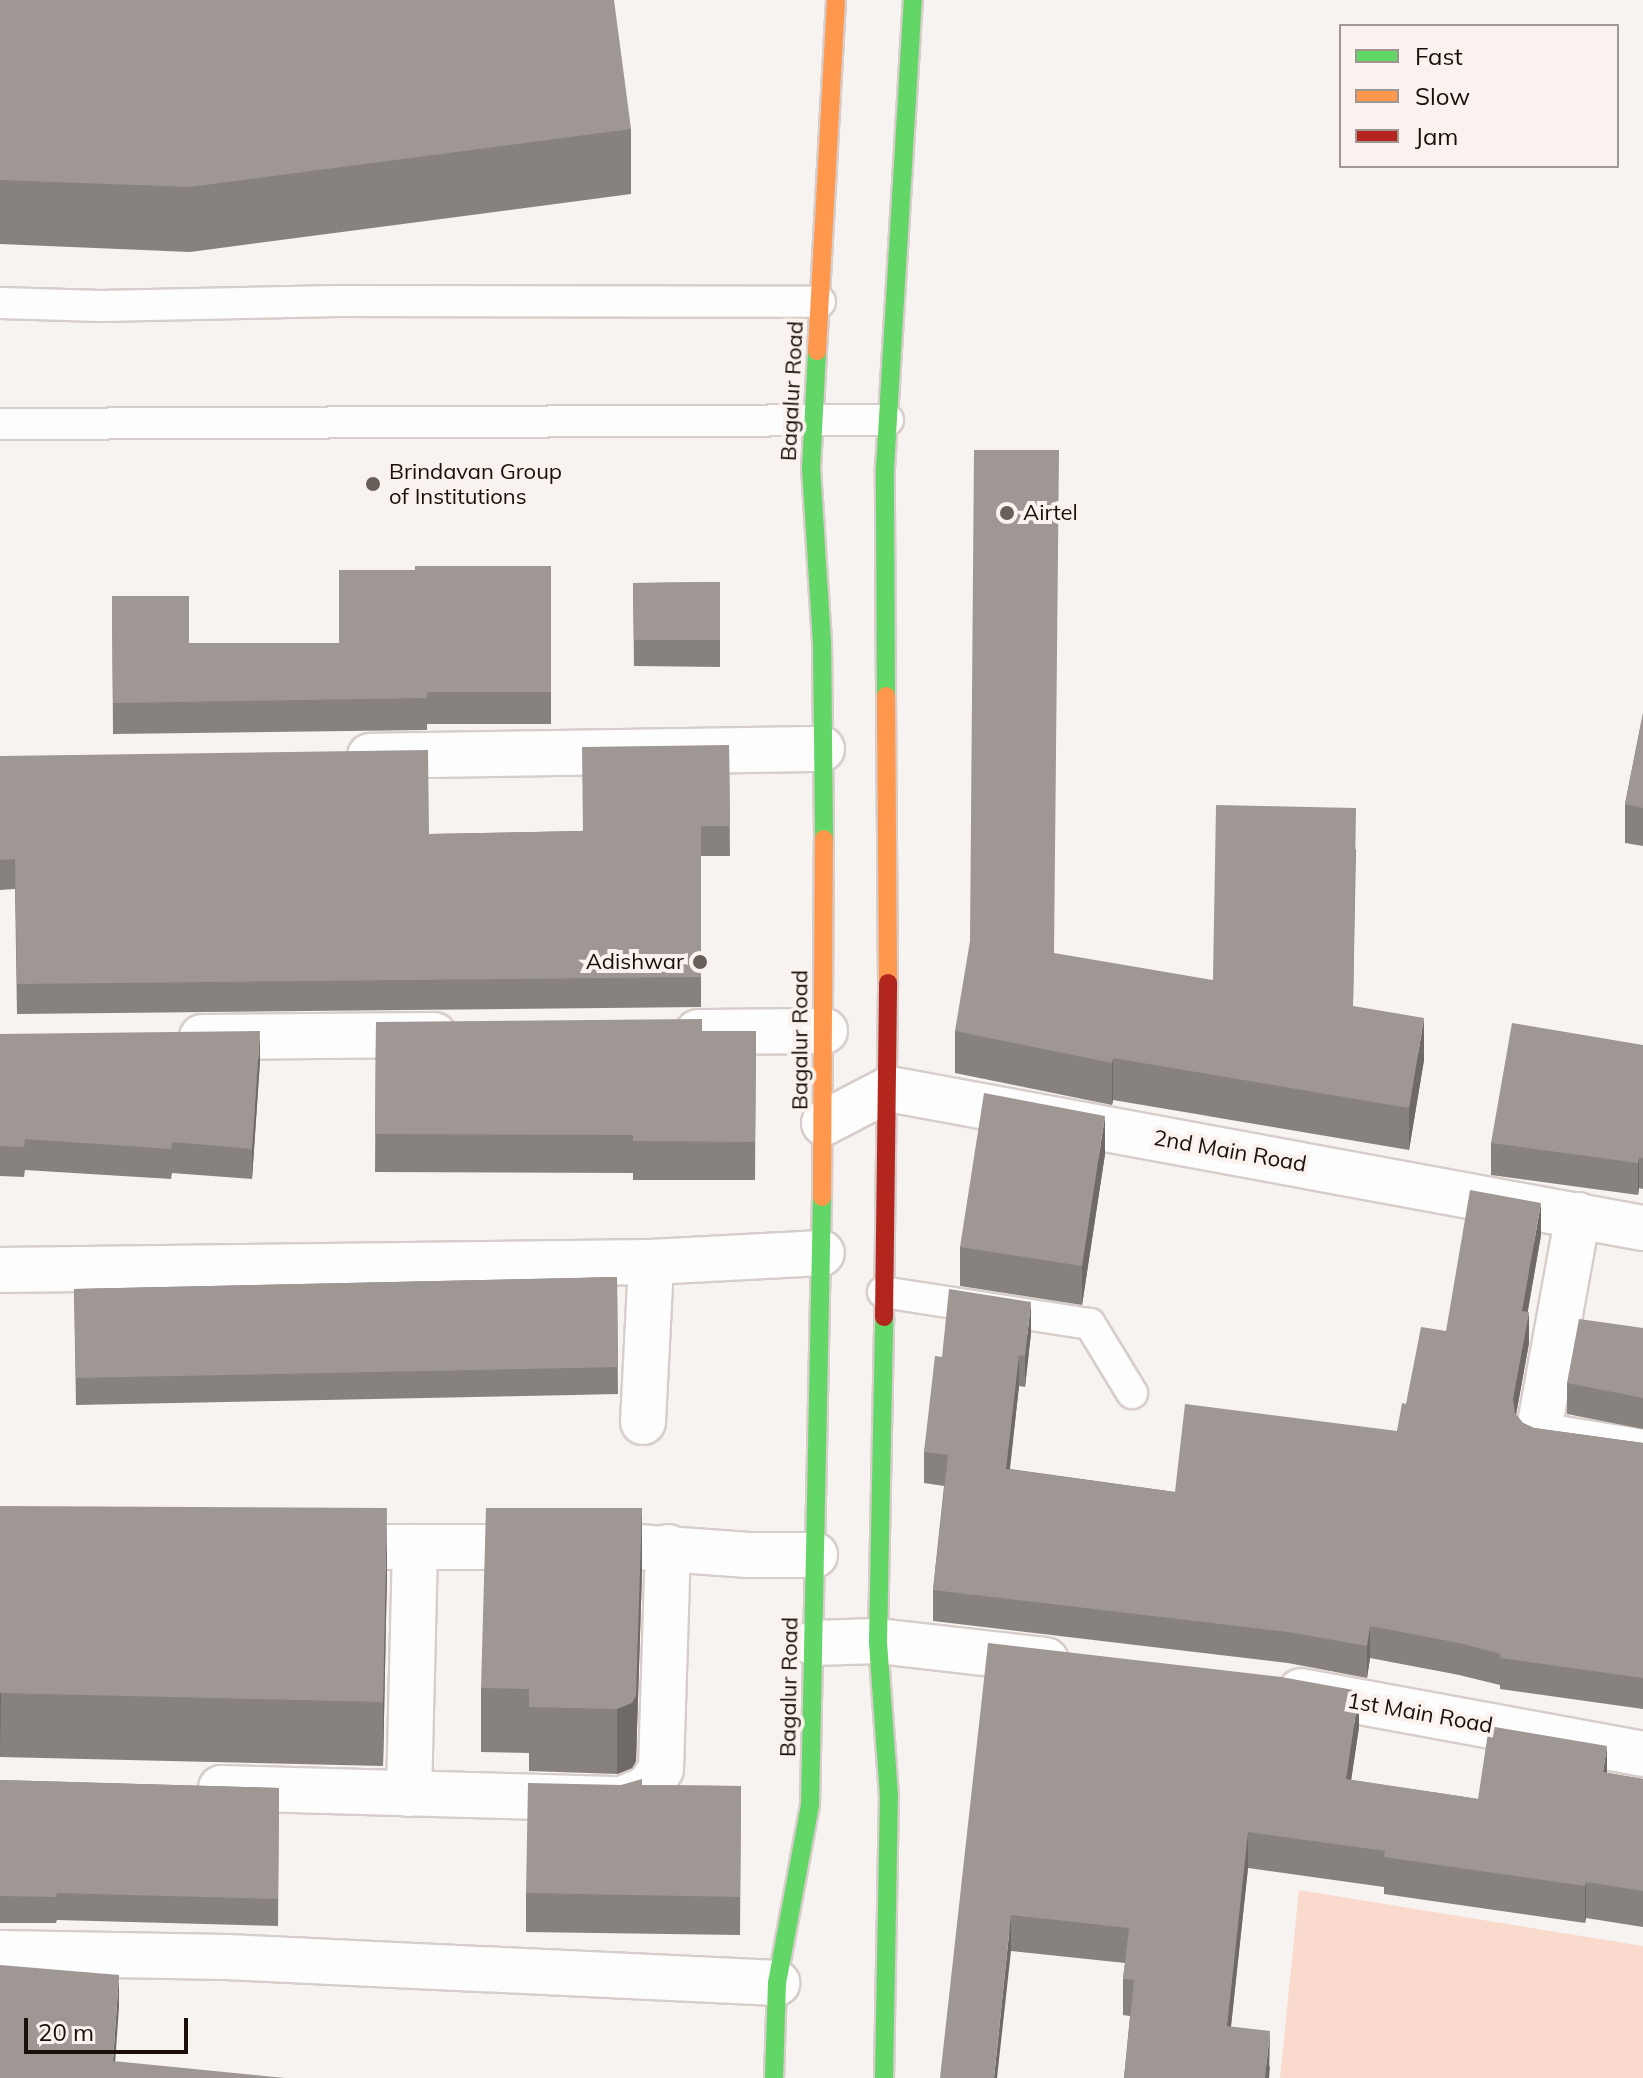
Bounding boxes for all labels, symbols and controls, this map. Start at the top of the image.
legend [1339,24,1619,168]
text: Fast [1415,41,1463,71]
text: Slow [1415,81,1470,111]
text: Jam [1415,121,1458,151]
street label: Bagalur Road [775,320,809,462]
place label: Brindavan Group of Institutions [389,458,562,510]
marker: Brindavan Group of Institutions [364,475,382,493]
place label: Airtel [1023,500,1078,526]
marker: Airtel [998,504,1016,522]
place label: Adishwar [586,949,684,975]
marker: Adishwar [691,953,709,971]
street label: Bagalur Road [787,970,813,1110]
street label: 2nd Main Road [1151,1125,1309,1177]
street label: Bagalur Road [775,1617,803,1757]
street label: 1st Main Road [1345,1687,1495,1739]
scale bar [28,2002,192,2052]
text: 20 m [38,2017,94,2047]

